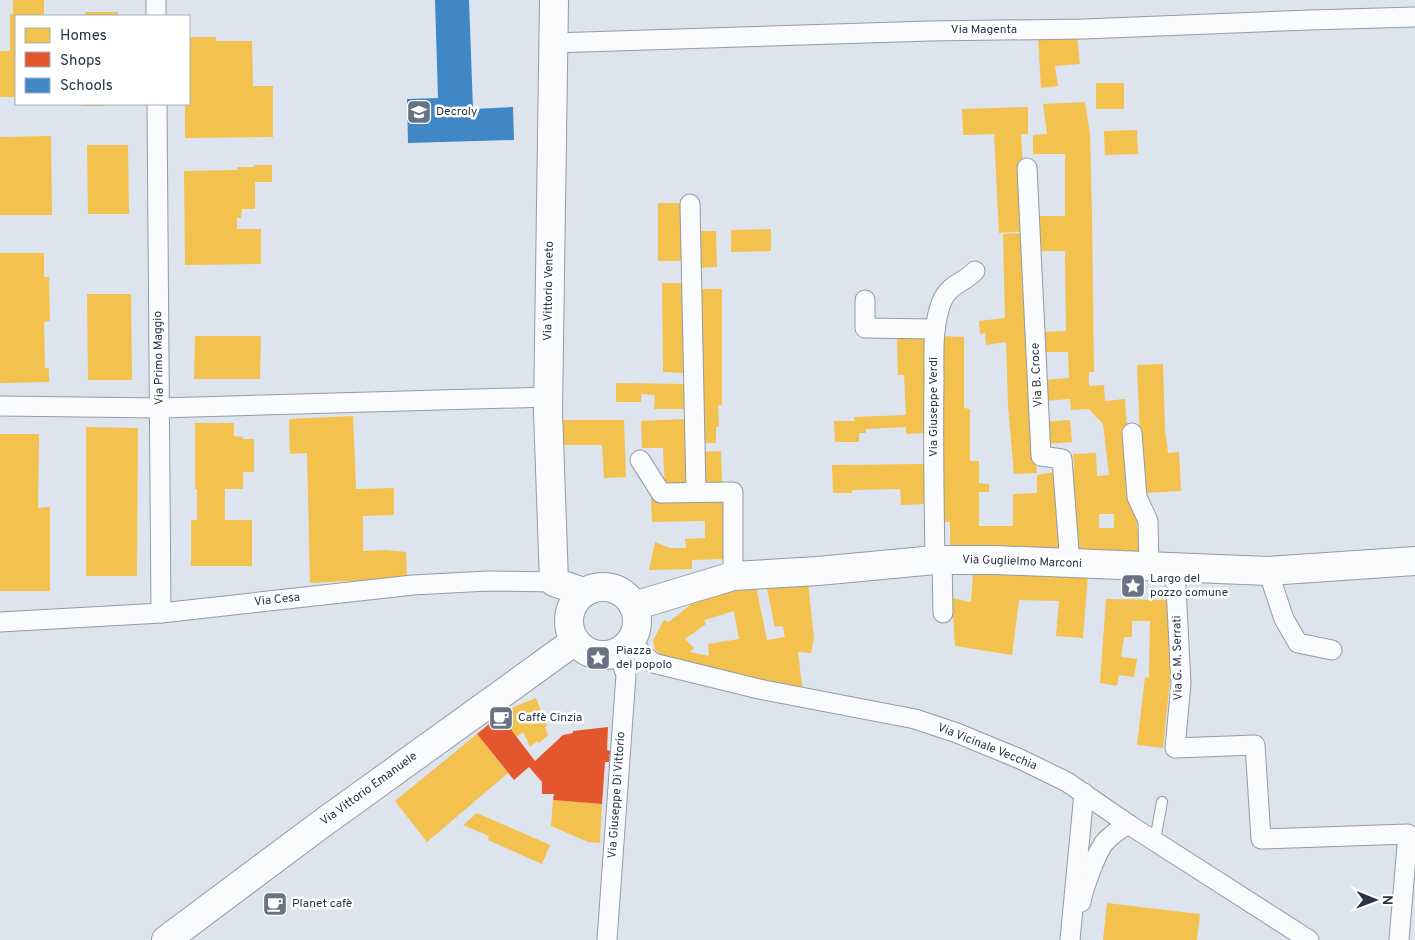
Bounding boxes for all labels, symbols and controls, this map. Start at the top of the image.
legend [15,15,190,105]
street label: Via Magenta [951,22,1017,38]
text: Homes [60,27,107,46]
text: Shops [60,52,101,71]
text: Schools [60,77,113,96]
school or university icon: Decroly [406,99,432,125]
place label: Decroly [436,104,477,120]
street label: Via Vittorio Veneto [540,241,558,341]
street label: Via Primo Maggio [150,311,168,405]
street label: Via B. Croce [1027,342,1047,408]
street label: Via Giuseppe Verdi [926,357,942,457]
street label: Via Guglielmo Marconi [962,552,1082,572]
place label: Largo del pozzo comune [1150,571,1228,601]
place icon: Largo del pozzo comune [1120,573,1146,599]
street label: Via Cesa [253,590,301,610]
street label: Via G. M. Serrati [1169,615,1187,701]
place label: Piazza del popolo [616,643,673,673]
place icon: Piazza del popolo [585,645,611,671]
cafe icon: Caffè Cinzia [488,705,514,731]
place label: Caffè Cinzia [518,710,582,726]
street label: Via Vicinale Vecchia [935,720,1039,774]
street label: Via Giuseppe Di Vittorio [605,731,629,859]
street label: Via Vittorio Emanuele [317,748,421,830]
north arrow [1350,875,1400,925]
cafe icon: Planet cafè [262,891,288,917]
text: N [1378,895,1395,905]
place label: Planet cafè [292,896,352,912]

